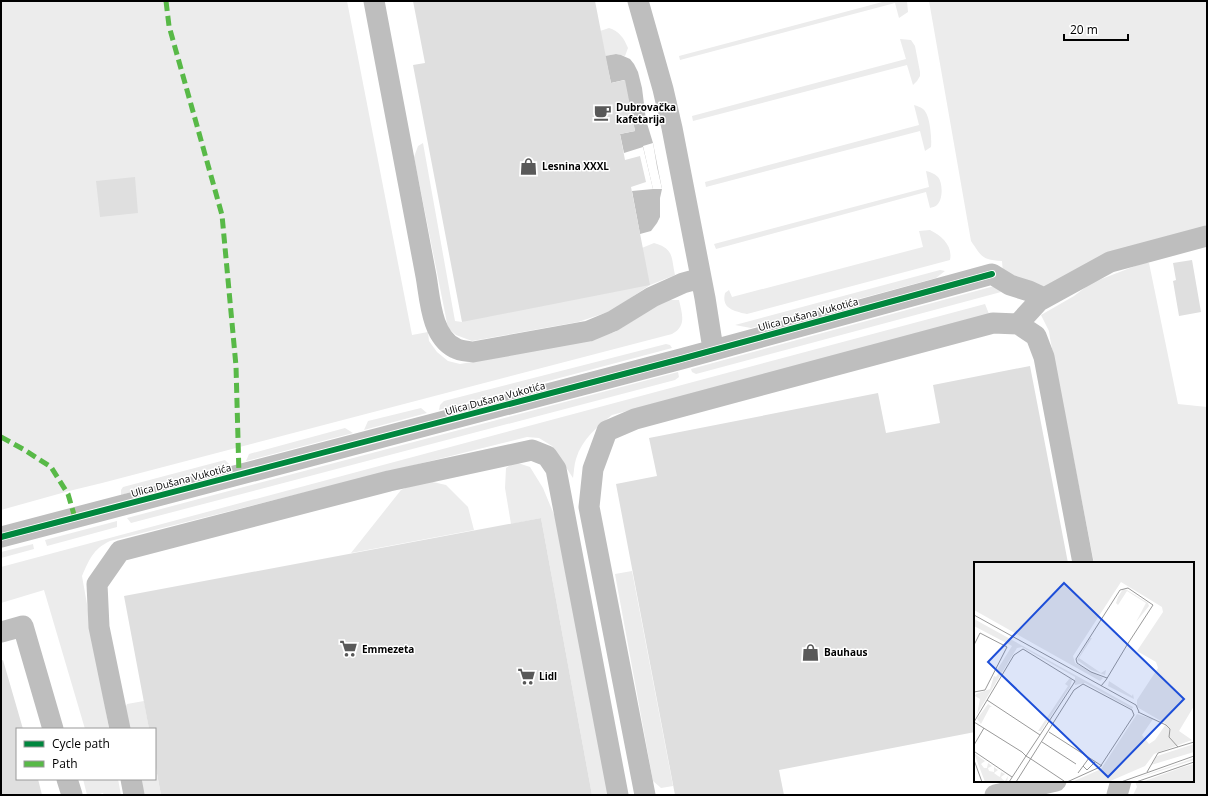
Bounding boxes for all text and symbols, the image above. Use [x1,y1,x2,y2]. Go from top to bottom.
scale bar [1064,16,1128,42]
text: 20 m [1070,21,1098,38]
place label: Dubrovačka kafetarija [616,100,676,126]
cafe icon: Dubrovačka kafetarija [593,103,613,123]
shop icon: Lesnina XXXL [519,156,539,176]
place label: Lesnina XXXL [542,159,609,173]
street label: Ulica Dušana Vukotića [756,294,860,334]
street label: Ulica Dušana Vukotića [443,378,547,418]
street label: Ulica Dušana Vukotića [129,460,233,500]
inset map [974,562,1194,782]
supermarket icon: Emmezeta [339,639,359,659]
place label: Emmezeta [362,642,414,656]
shop icon: Bauhaus [801,642,821,662]
place label: Bauhaus [824,645,868,659]
supermarket icon: Lidl [516,666,536,686]
place label: Lidl [539,669,557,683]
legend [16,728,156,780]
text: Cycle path [52,735,110,752]
text: Path [52,755,78,772]

